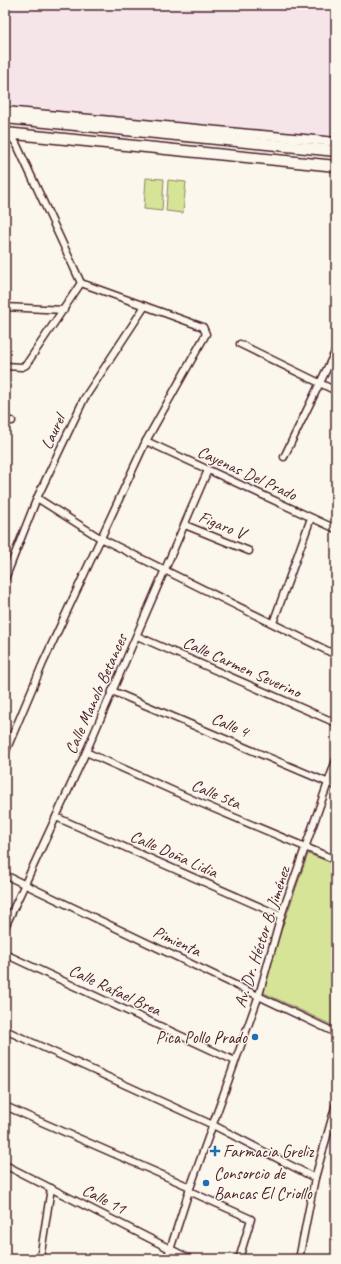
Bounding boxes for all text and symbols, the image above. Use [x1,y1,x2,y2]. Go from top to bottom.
street label: Laurel [36,409,71,453]
street label: Cayenas Del Prado [194,441,301,506]
street label: Figaro V [196,506,252,545]
street label: Calle Manolo Betances [60,630,132,757]
street label: Calle Carmen Severino [180,632,306,703]
street label: Calle 4 [208,708,254,743]
street label: Calle 5ta [188,774,245,814]
street label: Calle Doña Lidia [127,825,222,883]
street label: Av. Dr. Héctor B. Jiménez [229,862,295,1010]
street label: Pimienta [150,921,206,962]
street label: Calle Rafael Brea [66,960,166,1021]
place label: Pica Pollo Prado [156,1027,248,1048]
marker: Pica Pollo Prado [250,1032,260,1042]
place label: Farmacia Greliz [223,1141,315,1162]
marker: Farmacia Greliz [210,1146,220,1156]
place label: Consorcio de Bancas El Criollo [214,1163,313,1204]
marker: Consorcio de Bancas El Criollo [201,1178,211,1188]
street label: Calle 11 [79,1179,131,1219]

